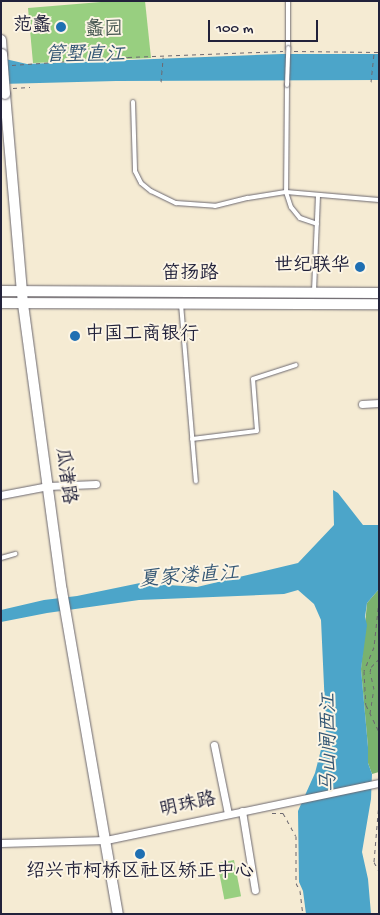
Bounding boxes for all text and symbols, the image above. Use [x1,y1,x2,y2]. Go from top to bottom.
scale bar [210,10,320,42]
place label: 范蠡 [13,16,51,38]
park label: 蠡园 [85,20,123,42]
text: 100 m [216,20,253,38]
marker: 范蠡 [55,21,67,33]
water label: 管墅直江 [45,44,125,68]
place label: 世纪联华 [274,256,350,278]
marker: 世纪联华 [354,261,366,273]
street label: 笛扬路 [162,264,218,286]
place label: 中国工商银行 [85,325,199,347]
marker: 中国工商银行 [69,330,81,342]
street label: 瓜渚路 [49,446,79,506]
water label: 夏家溇直江 [138,563,240,593]
water label: 马山闸西江 [318,693,342,793]
street label: 明珠路 [158,789,218,823]
marker: 绍兴市柯桥区社区矫正中心 [134,848,146,860]
place label: 绍兴市柯桥区社区矫正中心 [26,862,254,884]

